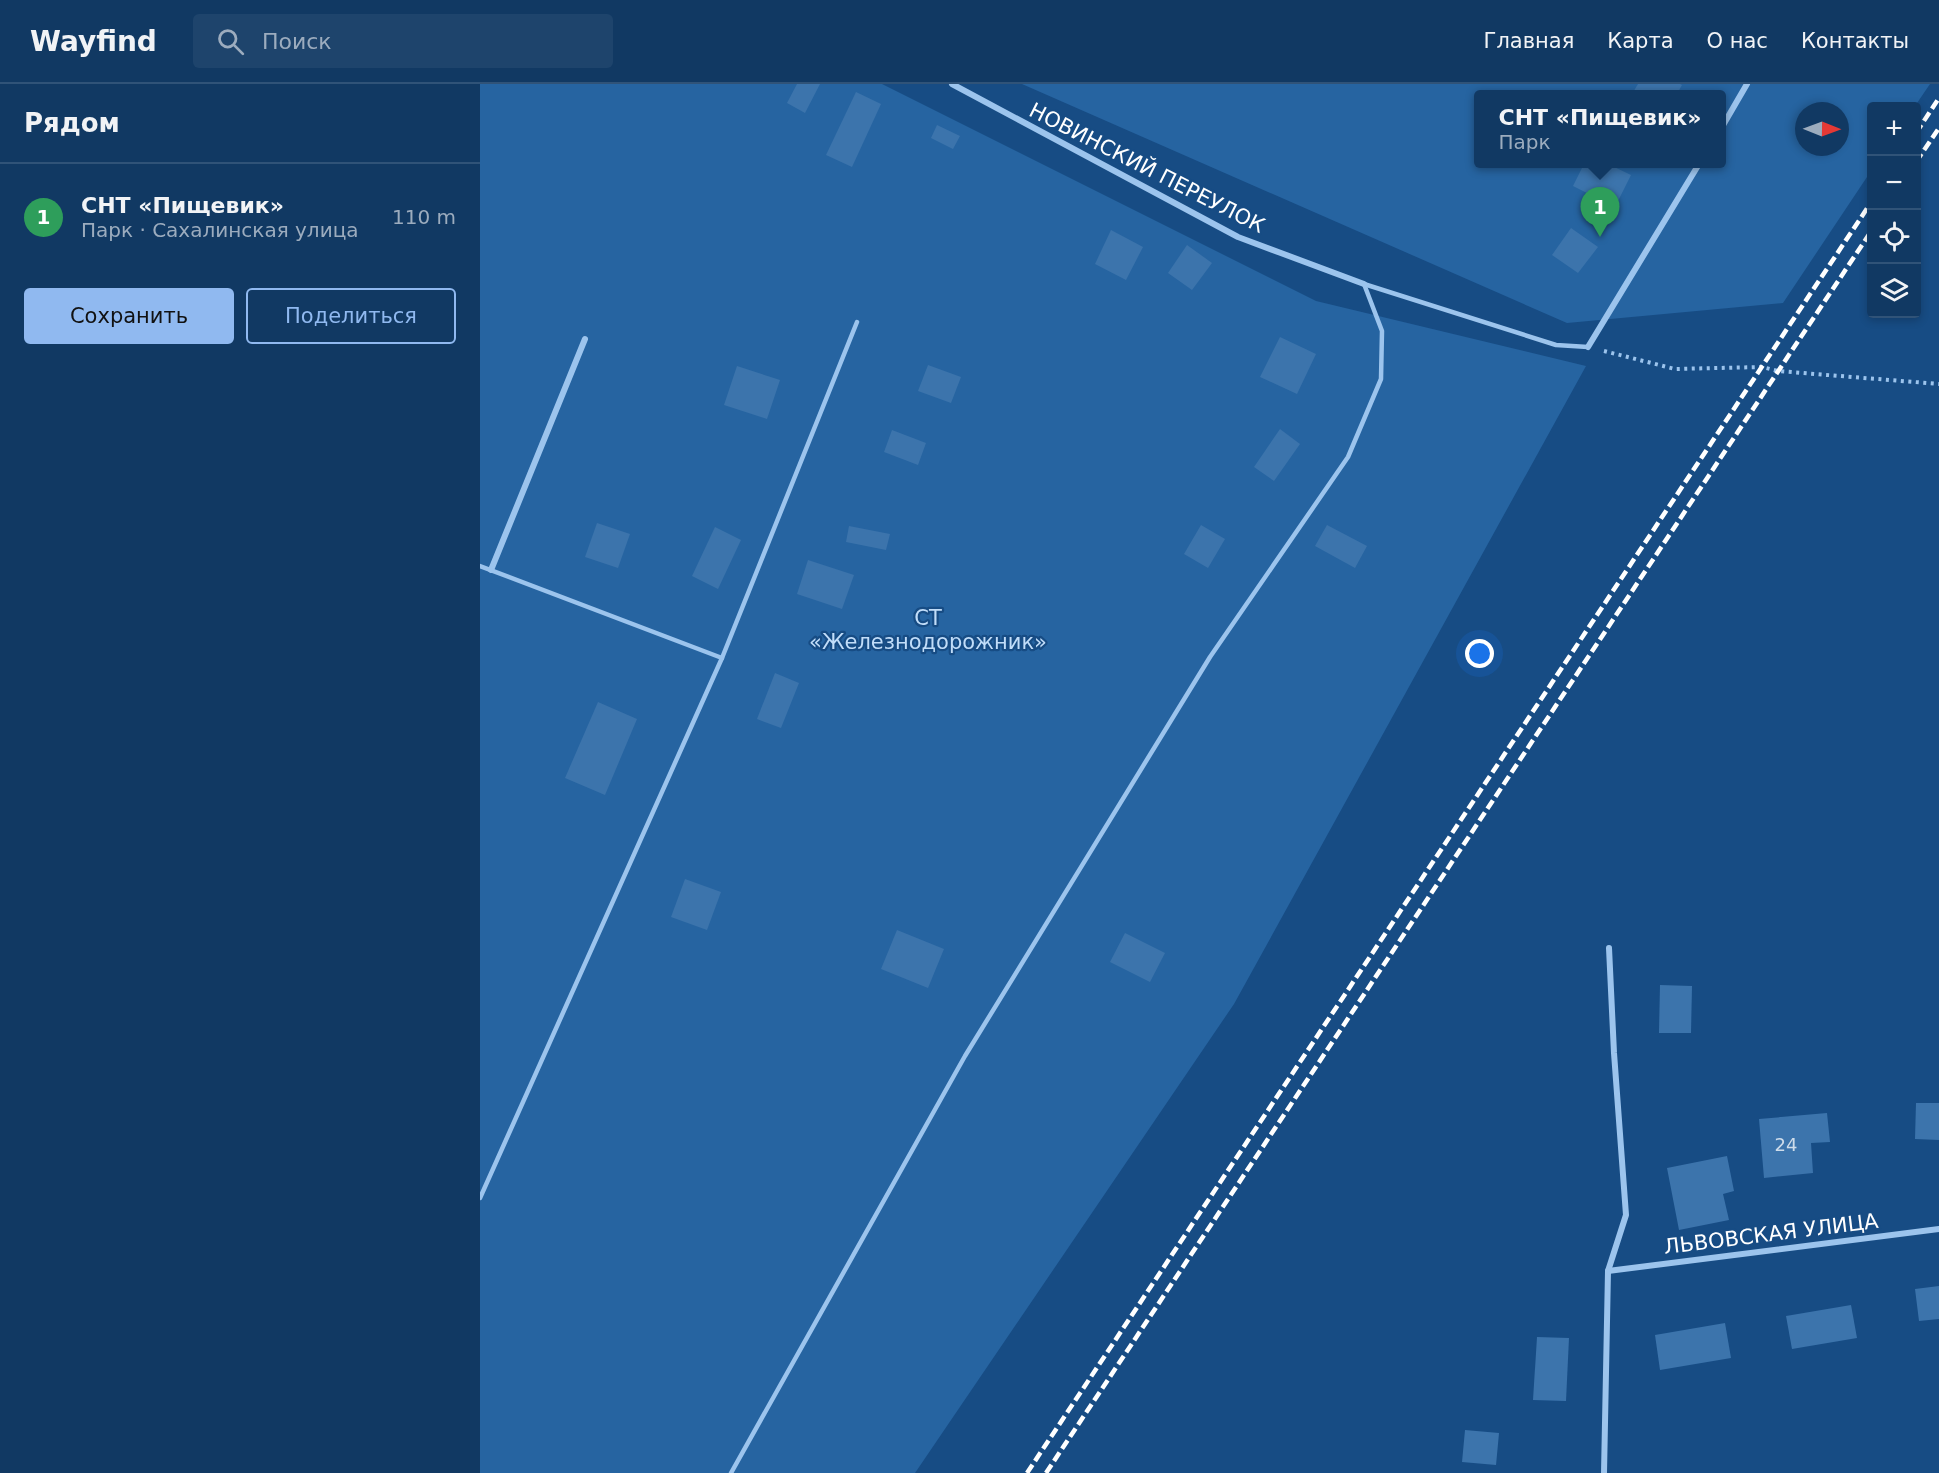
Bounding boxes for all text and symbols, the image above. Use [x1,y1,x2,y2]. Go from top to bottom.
search box [193,14,613,68]
text: Wayfind [30,25,157,58]
icon: search [214,25,247,58]
text: Поиск [262,29,332,54]
text: Главная [1484,29,1574,53]
text: Карта [1607,29,1674,53]
text: О нас [1707,29,1768,53]
text: Контакты [1801,29,1909,53]
popup [1474,90,1726,168]
street label: НОВИНСКИЙ ПЕРЕУЛОК [1025,97,1269,238]
north arrow [1795,102,1849,156]
map controls [1867,102,1921,318]
button: + [1867,102,1921,156]
text: СНТ «Пищевик» [1499,105,1701,130]
text: Рядом [24,108,120,138]
text: Парк [1499,130,1551,154]
button: − [1867,156,1921,210]
pin: 1 [1580,188,1620,237]
text: СНТ «Пищевик» [81,193,284,218]
text: 1 [37,205,50,229]
text: 110 m [392,205,456,229]
button: locate [1867,210,1921,264]
text: Парк · Сахалинская улица [81,218,359,242]
button: layers [1867,264,1921,318]
button: Сохранить [24,288,234,344]
button: Поделиться [246,288,456,344]
park label: СТ «Железнодорожник» [809,606,1047,654]
your location [1465,639,1494,668]
house number: 24 [1775,1134,1797,1155]
street label: ЛЬВОВСКАЯ УЛИЦА [1662,1209,1880,1259]

